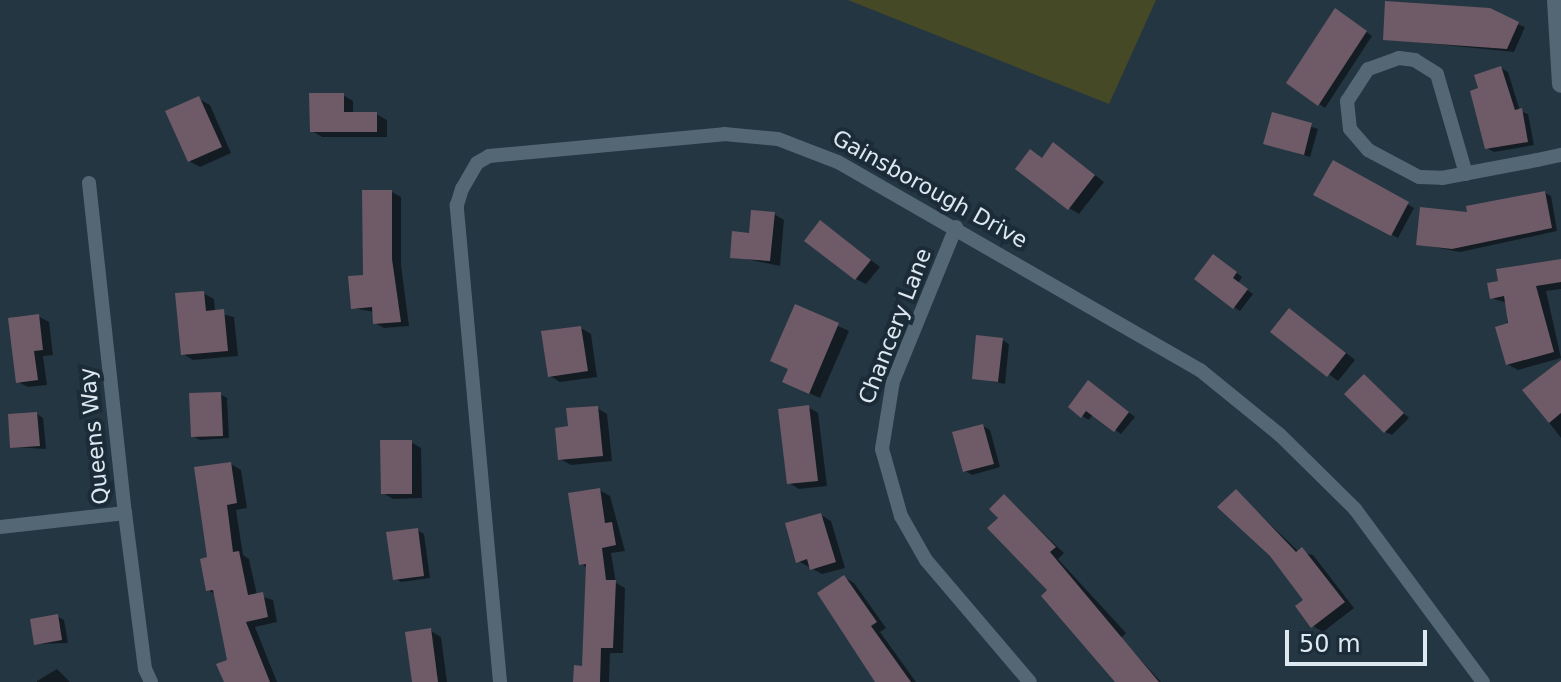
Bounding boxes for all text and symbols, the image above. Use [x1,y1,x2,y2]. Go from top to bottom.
street label: Gainsborough Drive [828,124,1032,254]
street label: Chancery Lane [853,244,937,408]
street label: Queens Way [74,366,114,506]
scale bar [1289,614,1431,664]
text: 50 m [1299,630,1361,658]

